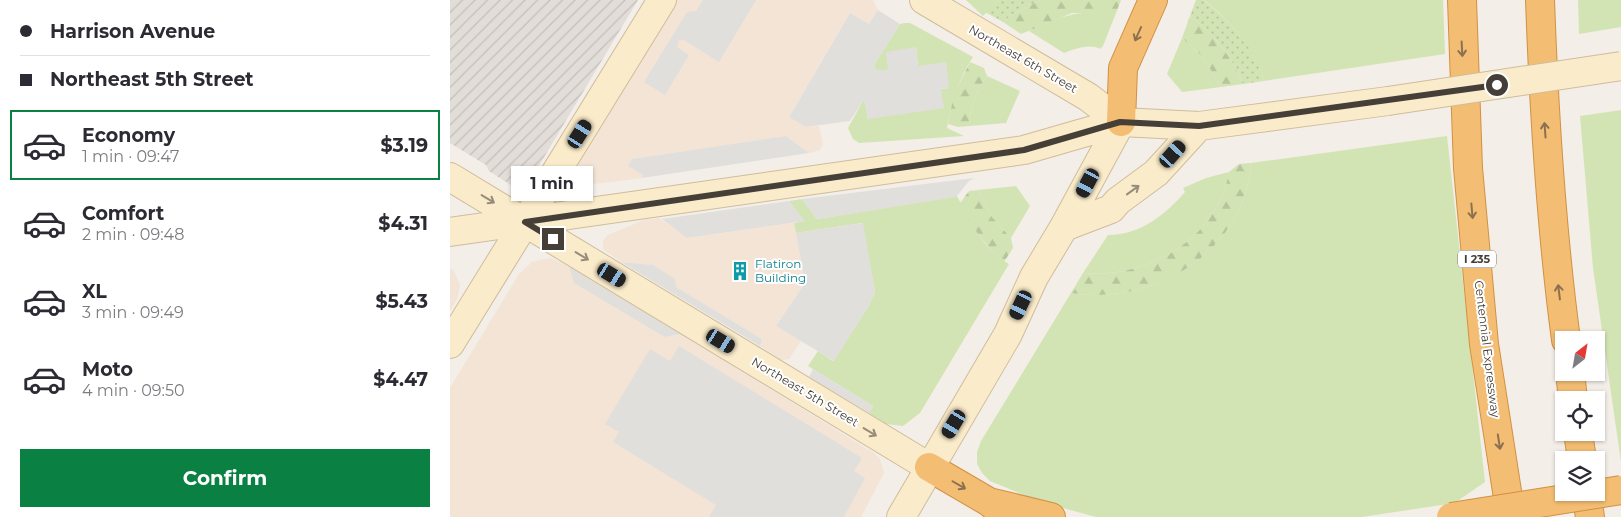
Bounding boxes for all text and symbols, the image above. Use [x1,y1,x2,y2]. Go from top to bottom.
text: Harrison Avenue [50,20,215,43]
street label: Northeast 6th Street [966,21,1080,96]
one-way arrow [1133,26,1143,41]
one-way arrow [1458,40,1467,56]
text: Northeast 5th Street [50,68,254,91]
route start [1486,74,1508,96]
car [565,117,594,151]
one-way arrow [1540,122,1549,138]
icon: car [22,123,67,168]
text: Economy [82,124,175,147]
text: $3.19 [380,134,428,157]
car [1157,138,1188,170]
text: 1 min · 09:47 [82,147,179,166]
callout: 1 min [512,166,594,202]
car [1074,166,1101,200]
text: 1 min [530,174,574,193]
one-way arrow [1126,185,1140,195]
one-way arrow [480,195,494,205]
icon: car [22,201,67,246]
text: Comfort [82,202,164,225]
one-way arrow [1467,203,1477,219]
text: $4.31 [378,212,428,235]
text: 2 min · 09:48 [82,225,184,244]
route end [542,228,564,250]
road number: I 235 [1458,250,1496,268]
one-way arrow [574,252,588,262]
place label: Flatiron Building [755,256,806,285]
building icon: Flatiron Building [729,260,751,282]
car [595,261,628,289]
icon: car [22,279,67,324]
text: XL [82,280,107,303]
street label: Centennial Expressway [1472,280,1503,419]
one-way arrow [1554,284,1564,300]
car [1007,288,1034,322]
text: $5.43 [375,290,428,313]
text: 3 min · 09:49 [82,303,184,322]
car [704,327,737,355]
north arrow [1555,331,1605,381]
map controls [1555,331,1605,501]
street label: Northeast 5th Street [749,354,862,430]
icon: car [22,357,67,402]
text: Moto [82,358,133,381]
text: $4.47 [373,368,428,391]
text: 4 min · 09:50 [82,381,185,400]
button: locate [1555,391,1605,441]
car [939,407,968,441]
one-way arrow [863,427,877,437]
one-way arrow [1495,433,1505,449]
button: Confirm [20,449,430,507]
button: layers [1555,451,1605,501]
one-way arrow [951,480,965,490]

